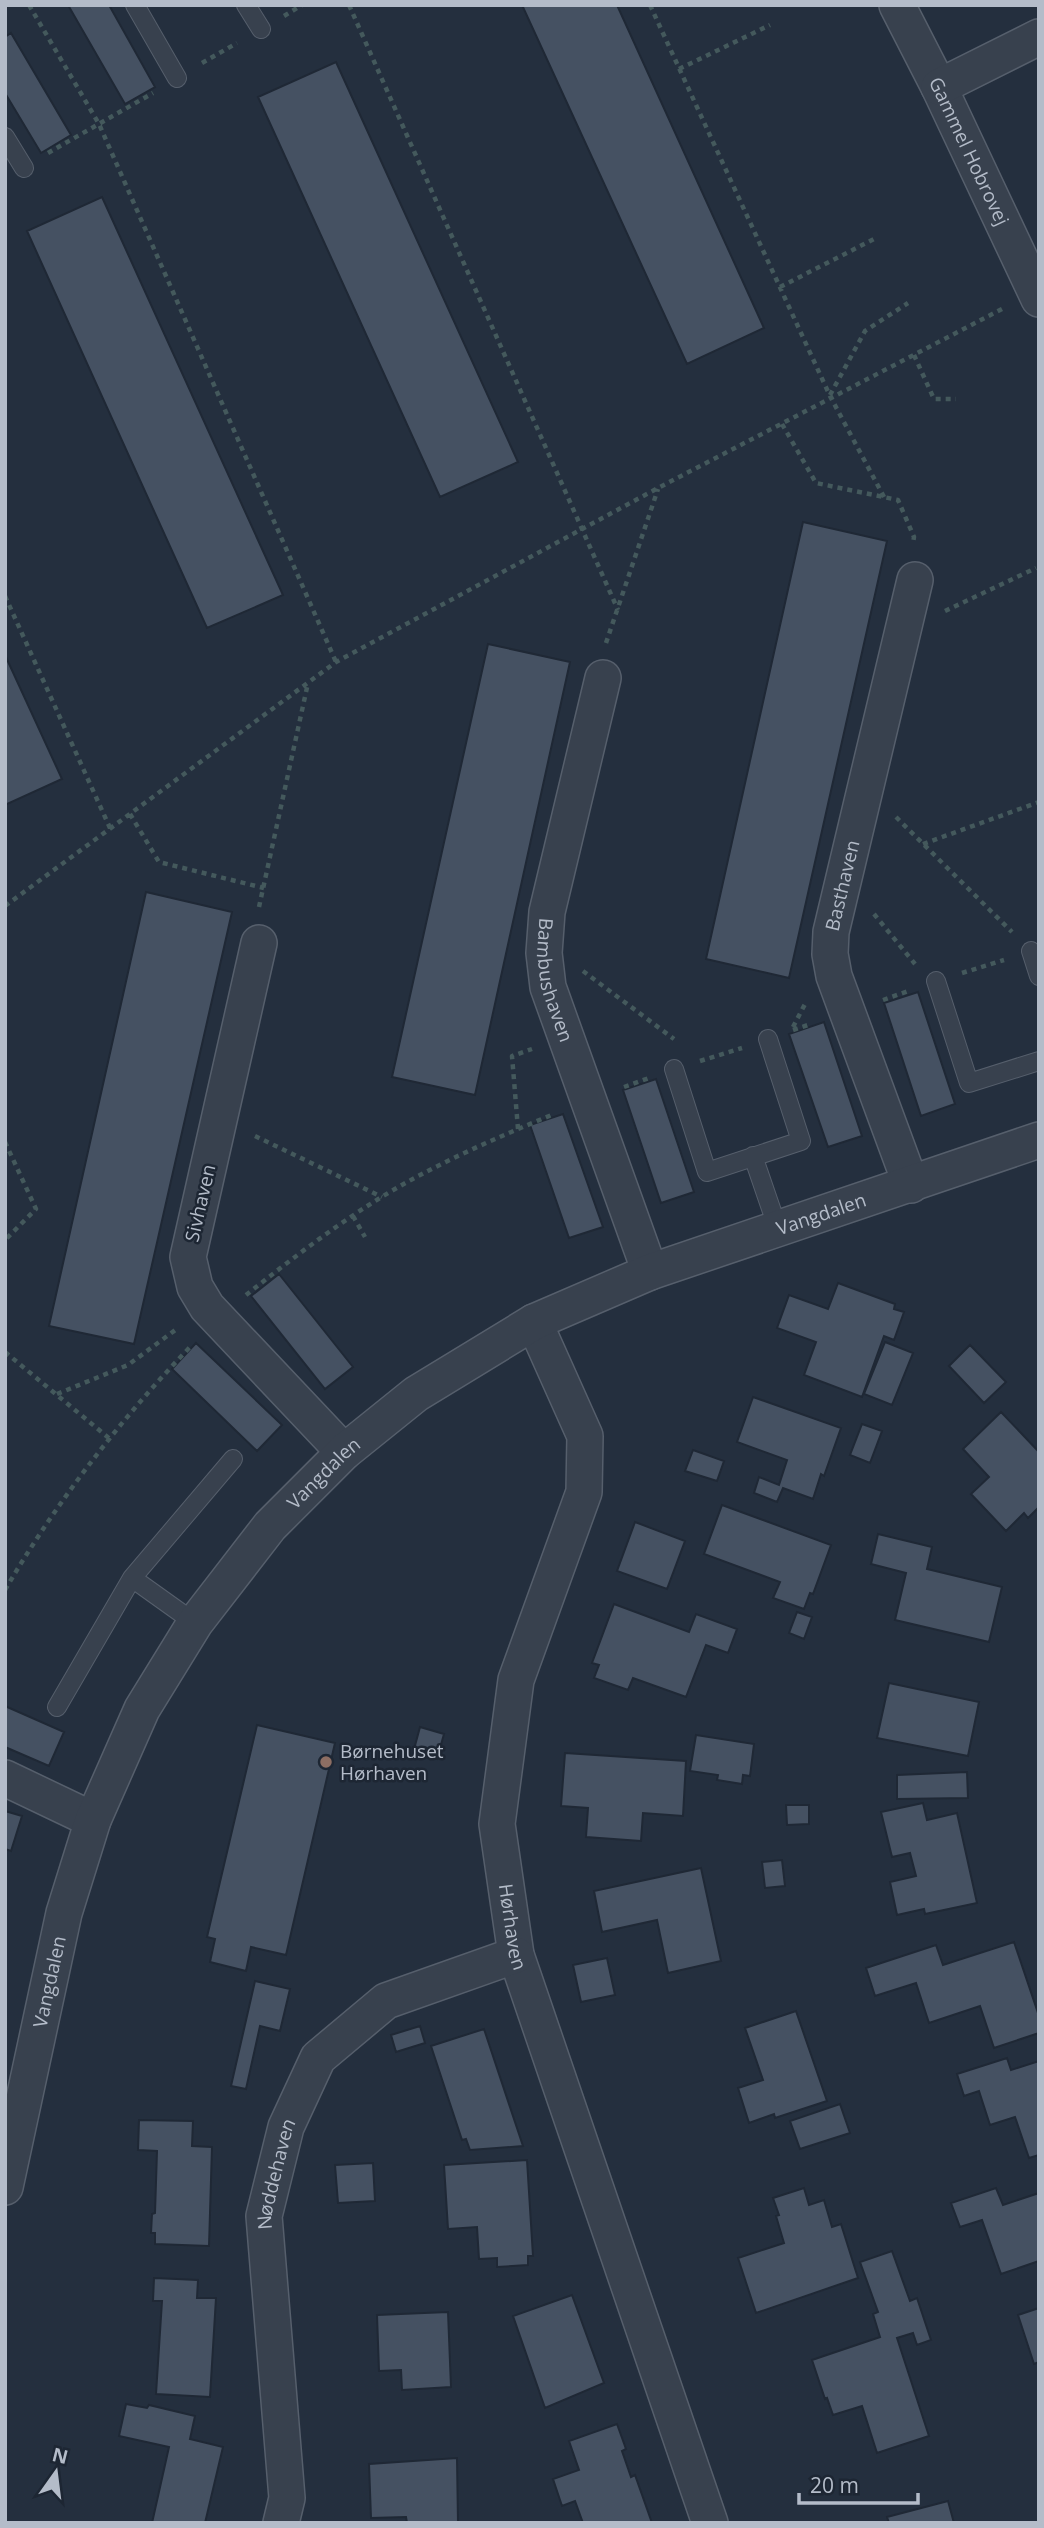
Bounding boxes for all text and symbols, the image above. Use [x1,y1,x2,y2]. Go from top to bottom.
street label: Gammel Hobrovej [923,72,1015,230]
street label: Basthaven [819,837,866,934]
street label: Bambushaven [531,917,580,1045]
street label: Sivhaven [178,1162,222,1244]
street label: Vangdalen [773,1187,869,1241]
street label: Vangdalen [281,1431,366,1515]
place label: Børnehuset Hørhaven [340,1738,444,1786]
marker: Børnehuset Hørhaven [318,1754,334,1770]
street label: Hørhaven [493,1882,533,1974]
street label: Vangdalen [27,1933,72,2030]
street label: Nøddehaven [251,2114,301,2231]
north arrow [21,2437,91,2507]
text: N [49,2441,71,2470]
scale bar [799,2462,918,2506]
text: 20 m [810,2471,859,2499]

